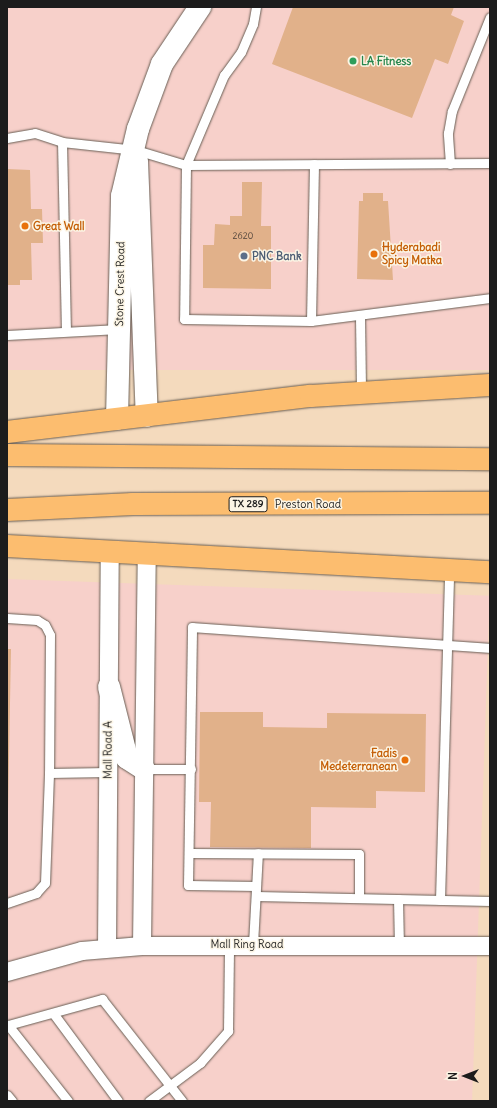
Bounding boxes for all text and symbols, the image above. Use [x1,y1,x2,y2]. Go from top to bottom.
place label: LA Fitness [361,54,411,68]
marker: LA Fitness [348,56,358,66]
place label: Great Wall [33,219,84,233]
marker: Great Wall [20,221,30,231]
house number: 2620 [233,231,253,241]
street label: Stone Crest Road [113,241,127,327]
place label: Hyderabadi Spicy Matka [382,241,442,267]
place label: PNC Bank [252,249,302,263]
marker: Hyderabadi Spicy Matka [369,249,379,259]
marker: PNC Bank [239,251,249,261]
road number: TX 289 [228,496,268,512]
street label: Preston Road [275,497,341,511]
street label: Mall Road A [101,721,115,779]
place label: Fadis Medeterranean [320,747,397,773]
marker: Fadis Medeterranean [400,755,410,765]
street label: Mall Ring Road [210,937,284,951]
north arrow [445,1056,485,1096]
text: N [446,1072,460,1080]

